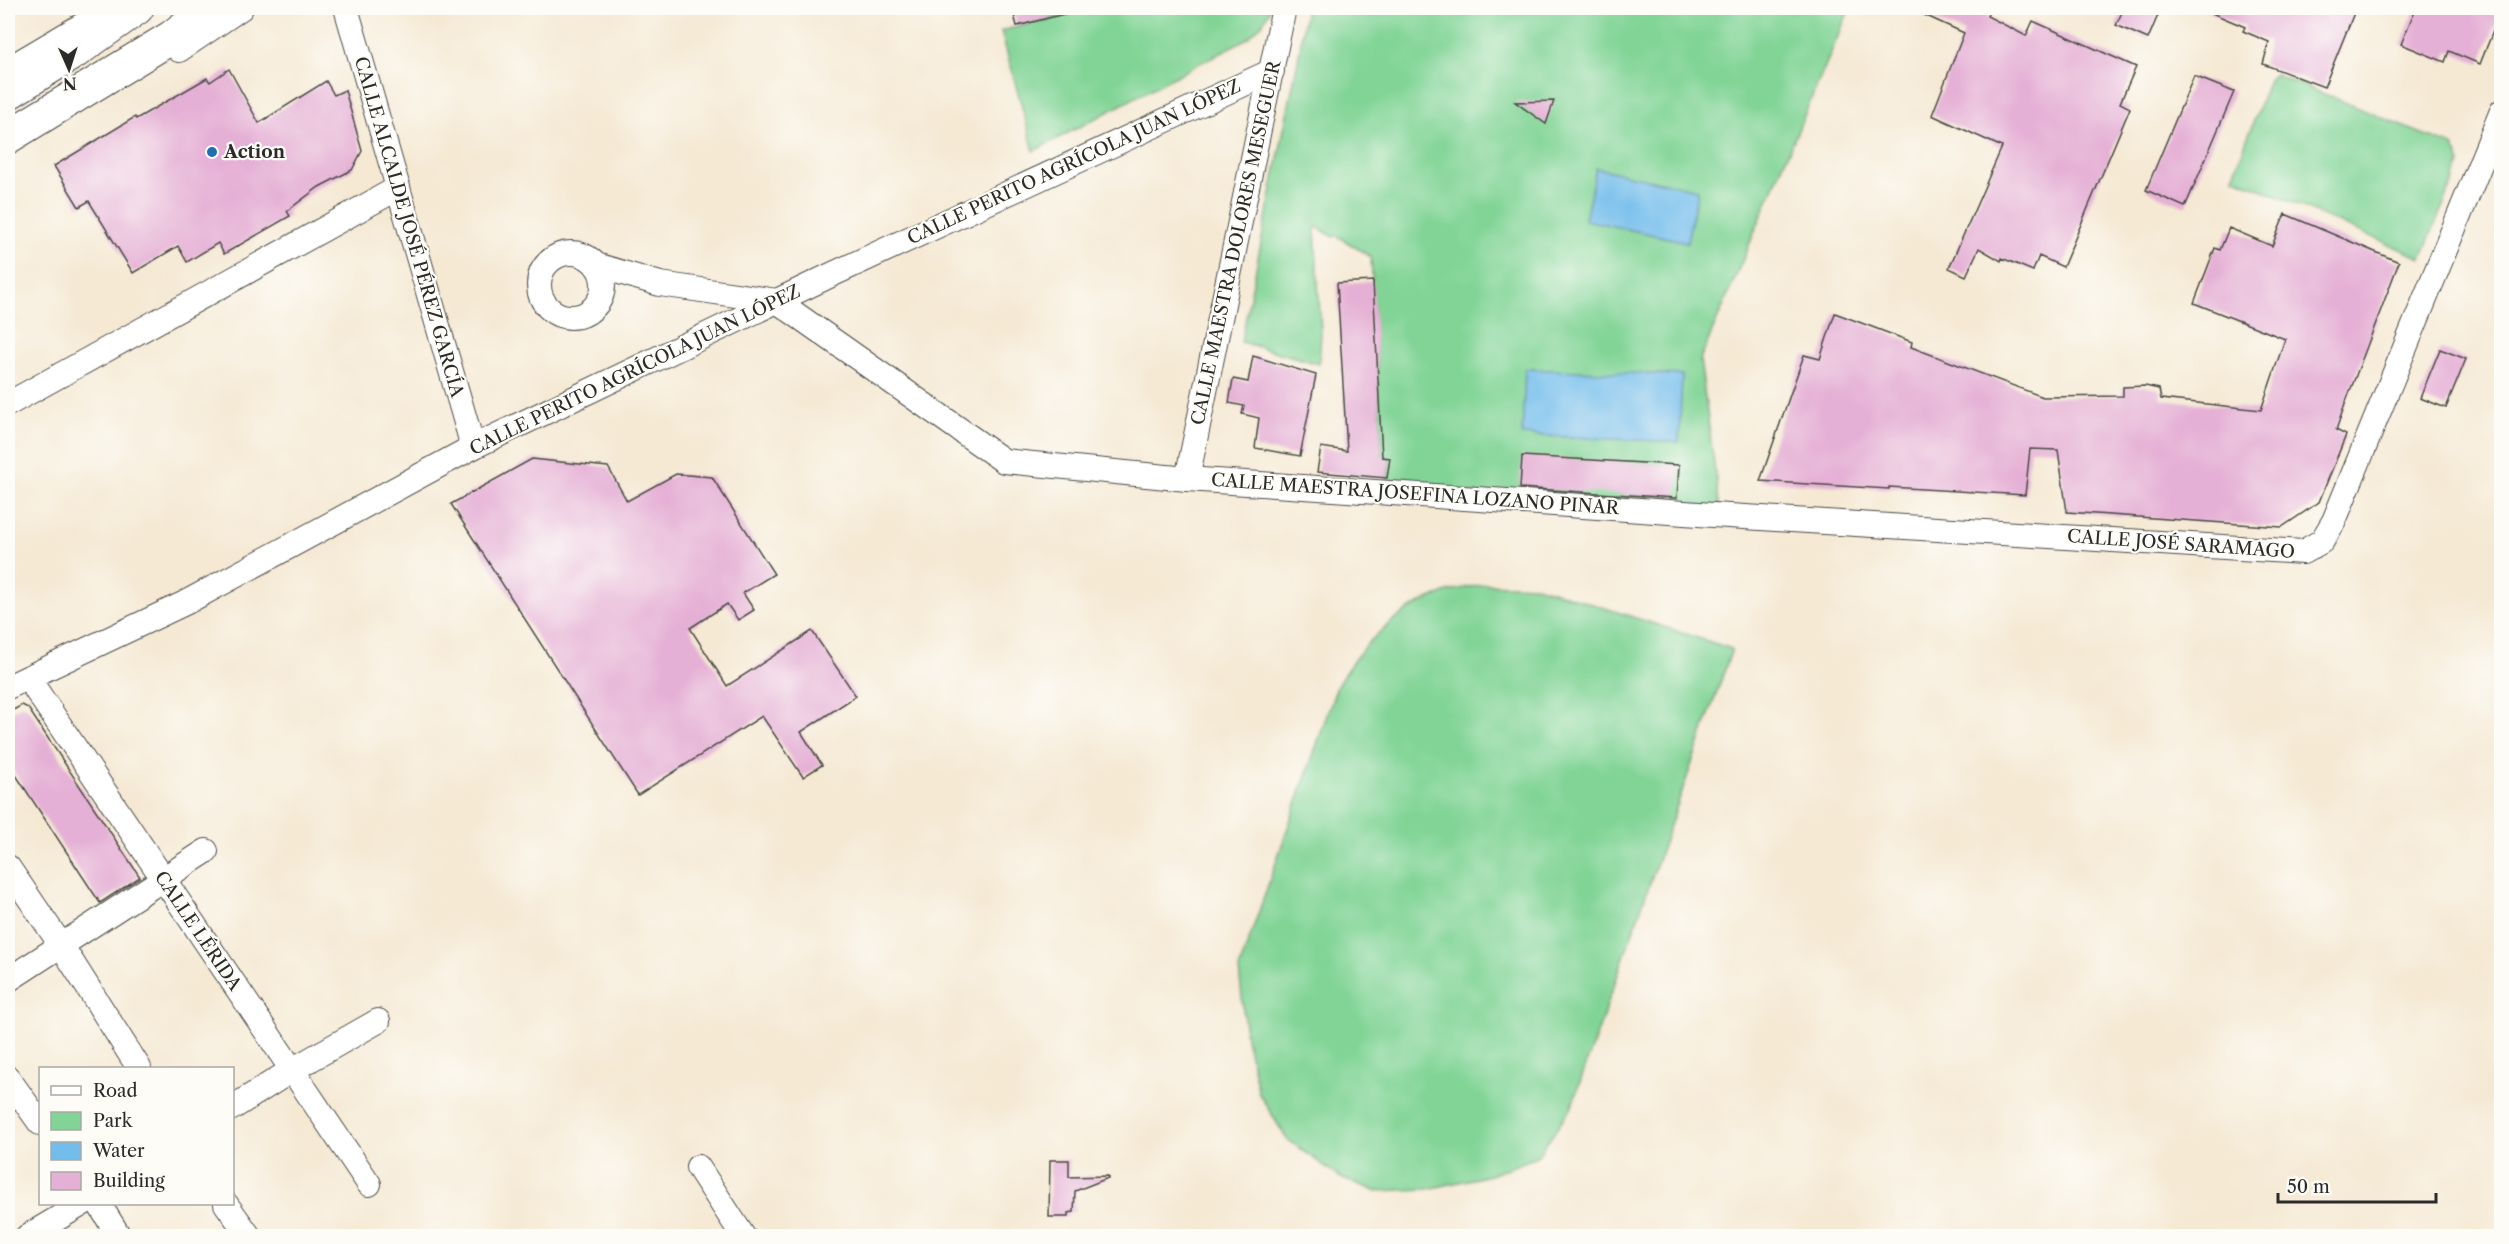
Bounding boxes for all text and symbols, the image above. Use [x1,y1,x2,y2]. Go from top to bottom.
north arrow [39,39,99,99]
street label: CALLE ALCALDE JOSÉ PÉREZ GARCÍA [350,54,469,401]
street label: CALLE MAESTRA DOLORES MESEGUER [1187,58,1286,427]
text: N [62,74,77,94]
street label: CALLE PERITO AGRÍCOLA JUAN LÓPEZ [903,74,1244,249]
place label: Action [223,141,286,163]
marker: Action [205,145,219,159]
street label: CALLE PERITO AGRÍCOLA JUAN LÓPEZ [466,279,804,460]
street label: CALLE MAESTRA JOSEFINA LOZANO PINAR [1210,469,1620,519]
street label: CALLE JOSÉ SARAMAGO [2066,524,2296,563]
street label: CALLE LÉRIDA [150,866,247,996]
legend [39,1067,234,1205]
text: Road [93,1080,138,1102]
text: Park [93,1110,134,1132]
text: Water [92,1140,145,1162]
scale bar [2278,1166,2436,1204]
text: Building [93,1170,165,1192]
text: 50 m [2287,1176,2330,1198]

